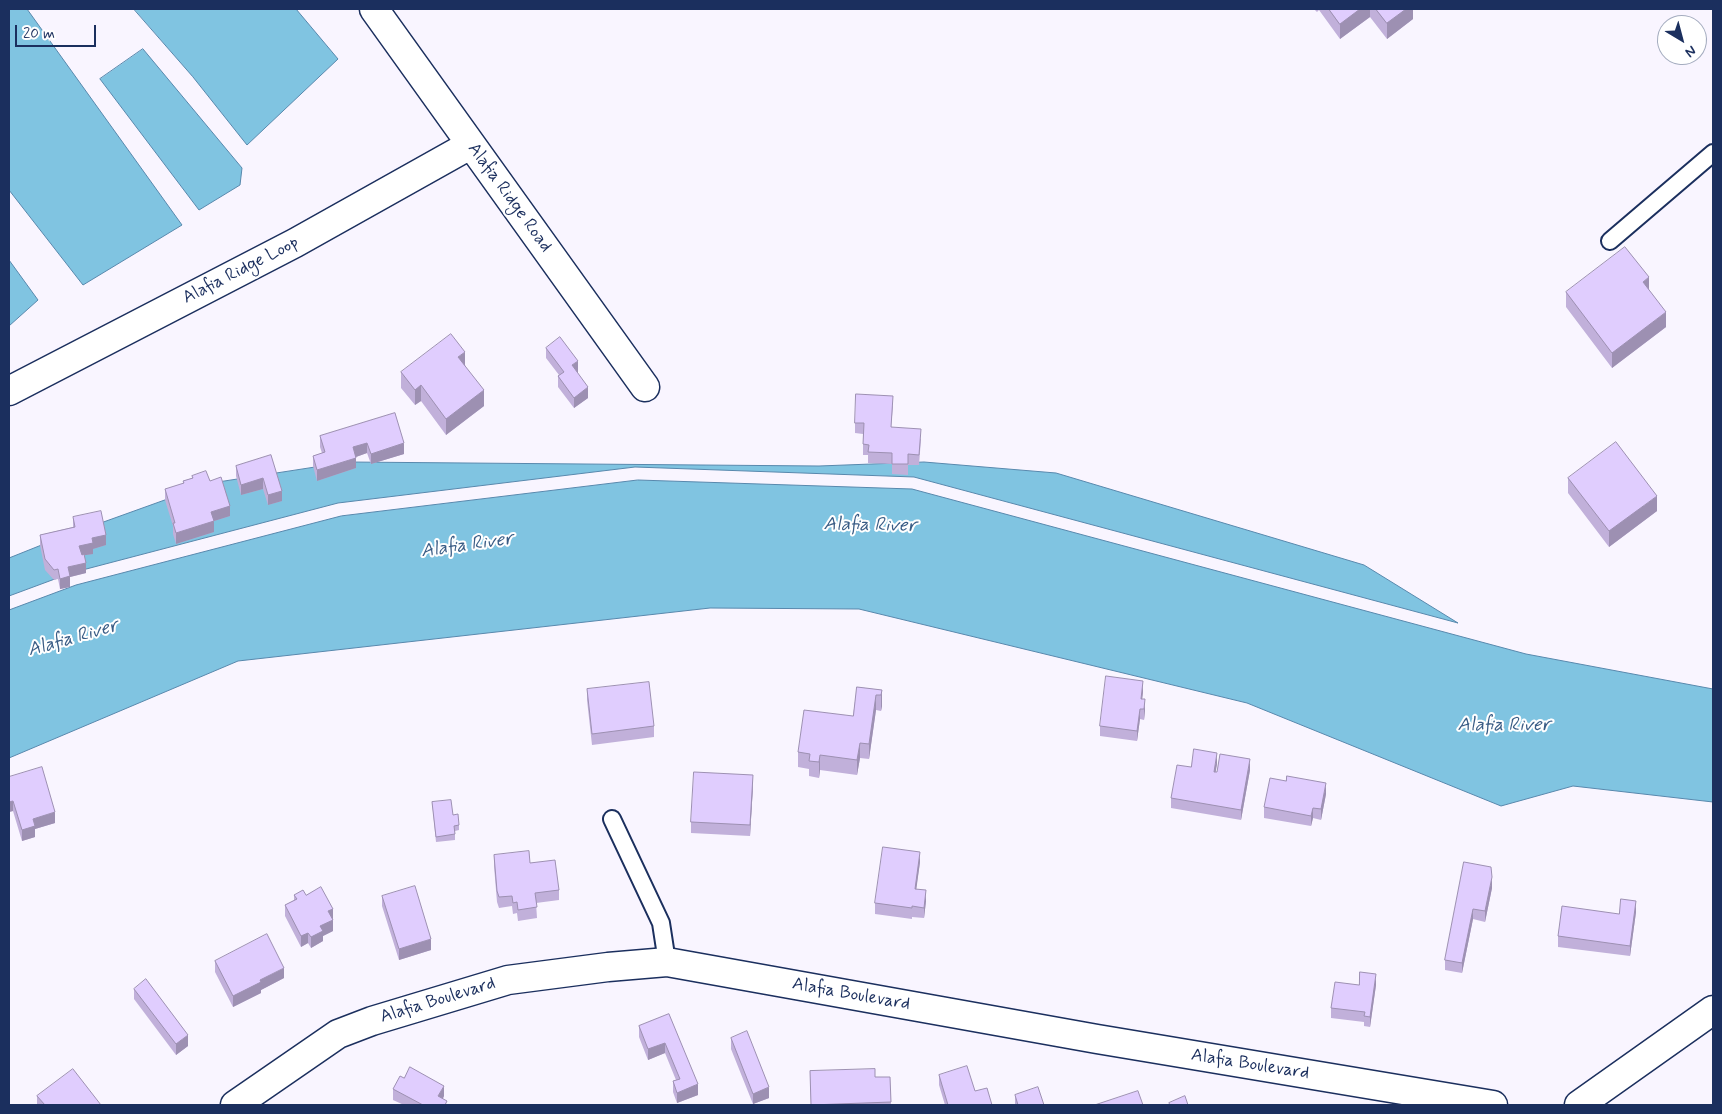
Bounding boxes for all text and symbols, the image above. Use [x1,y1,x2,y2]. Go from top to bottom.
scale bar [18,15,99,47]
north arrow [1657,15,1707,65]
text: 20 m [23,24,55,44]
text: N [1681,41,1700,61]
street label: Alafia Ridge Road [462,139,556,257]
street label: Alafia Ridge Loop [179,232,303,310]
water label: Alafia River [823,514,917,538]
water label: Alafia River [419,528,515,564]
water label: Alafia River [25,615,121,663]
water label: Alafia River [1458,715,1550,737]
street label: Alafia Boulevard [378,973,498,1029]
street label: Alafia Boulevard [790,974,912,1016]
street label: Alafia Boulevard [1189,1045,1311,1085]

